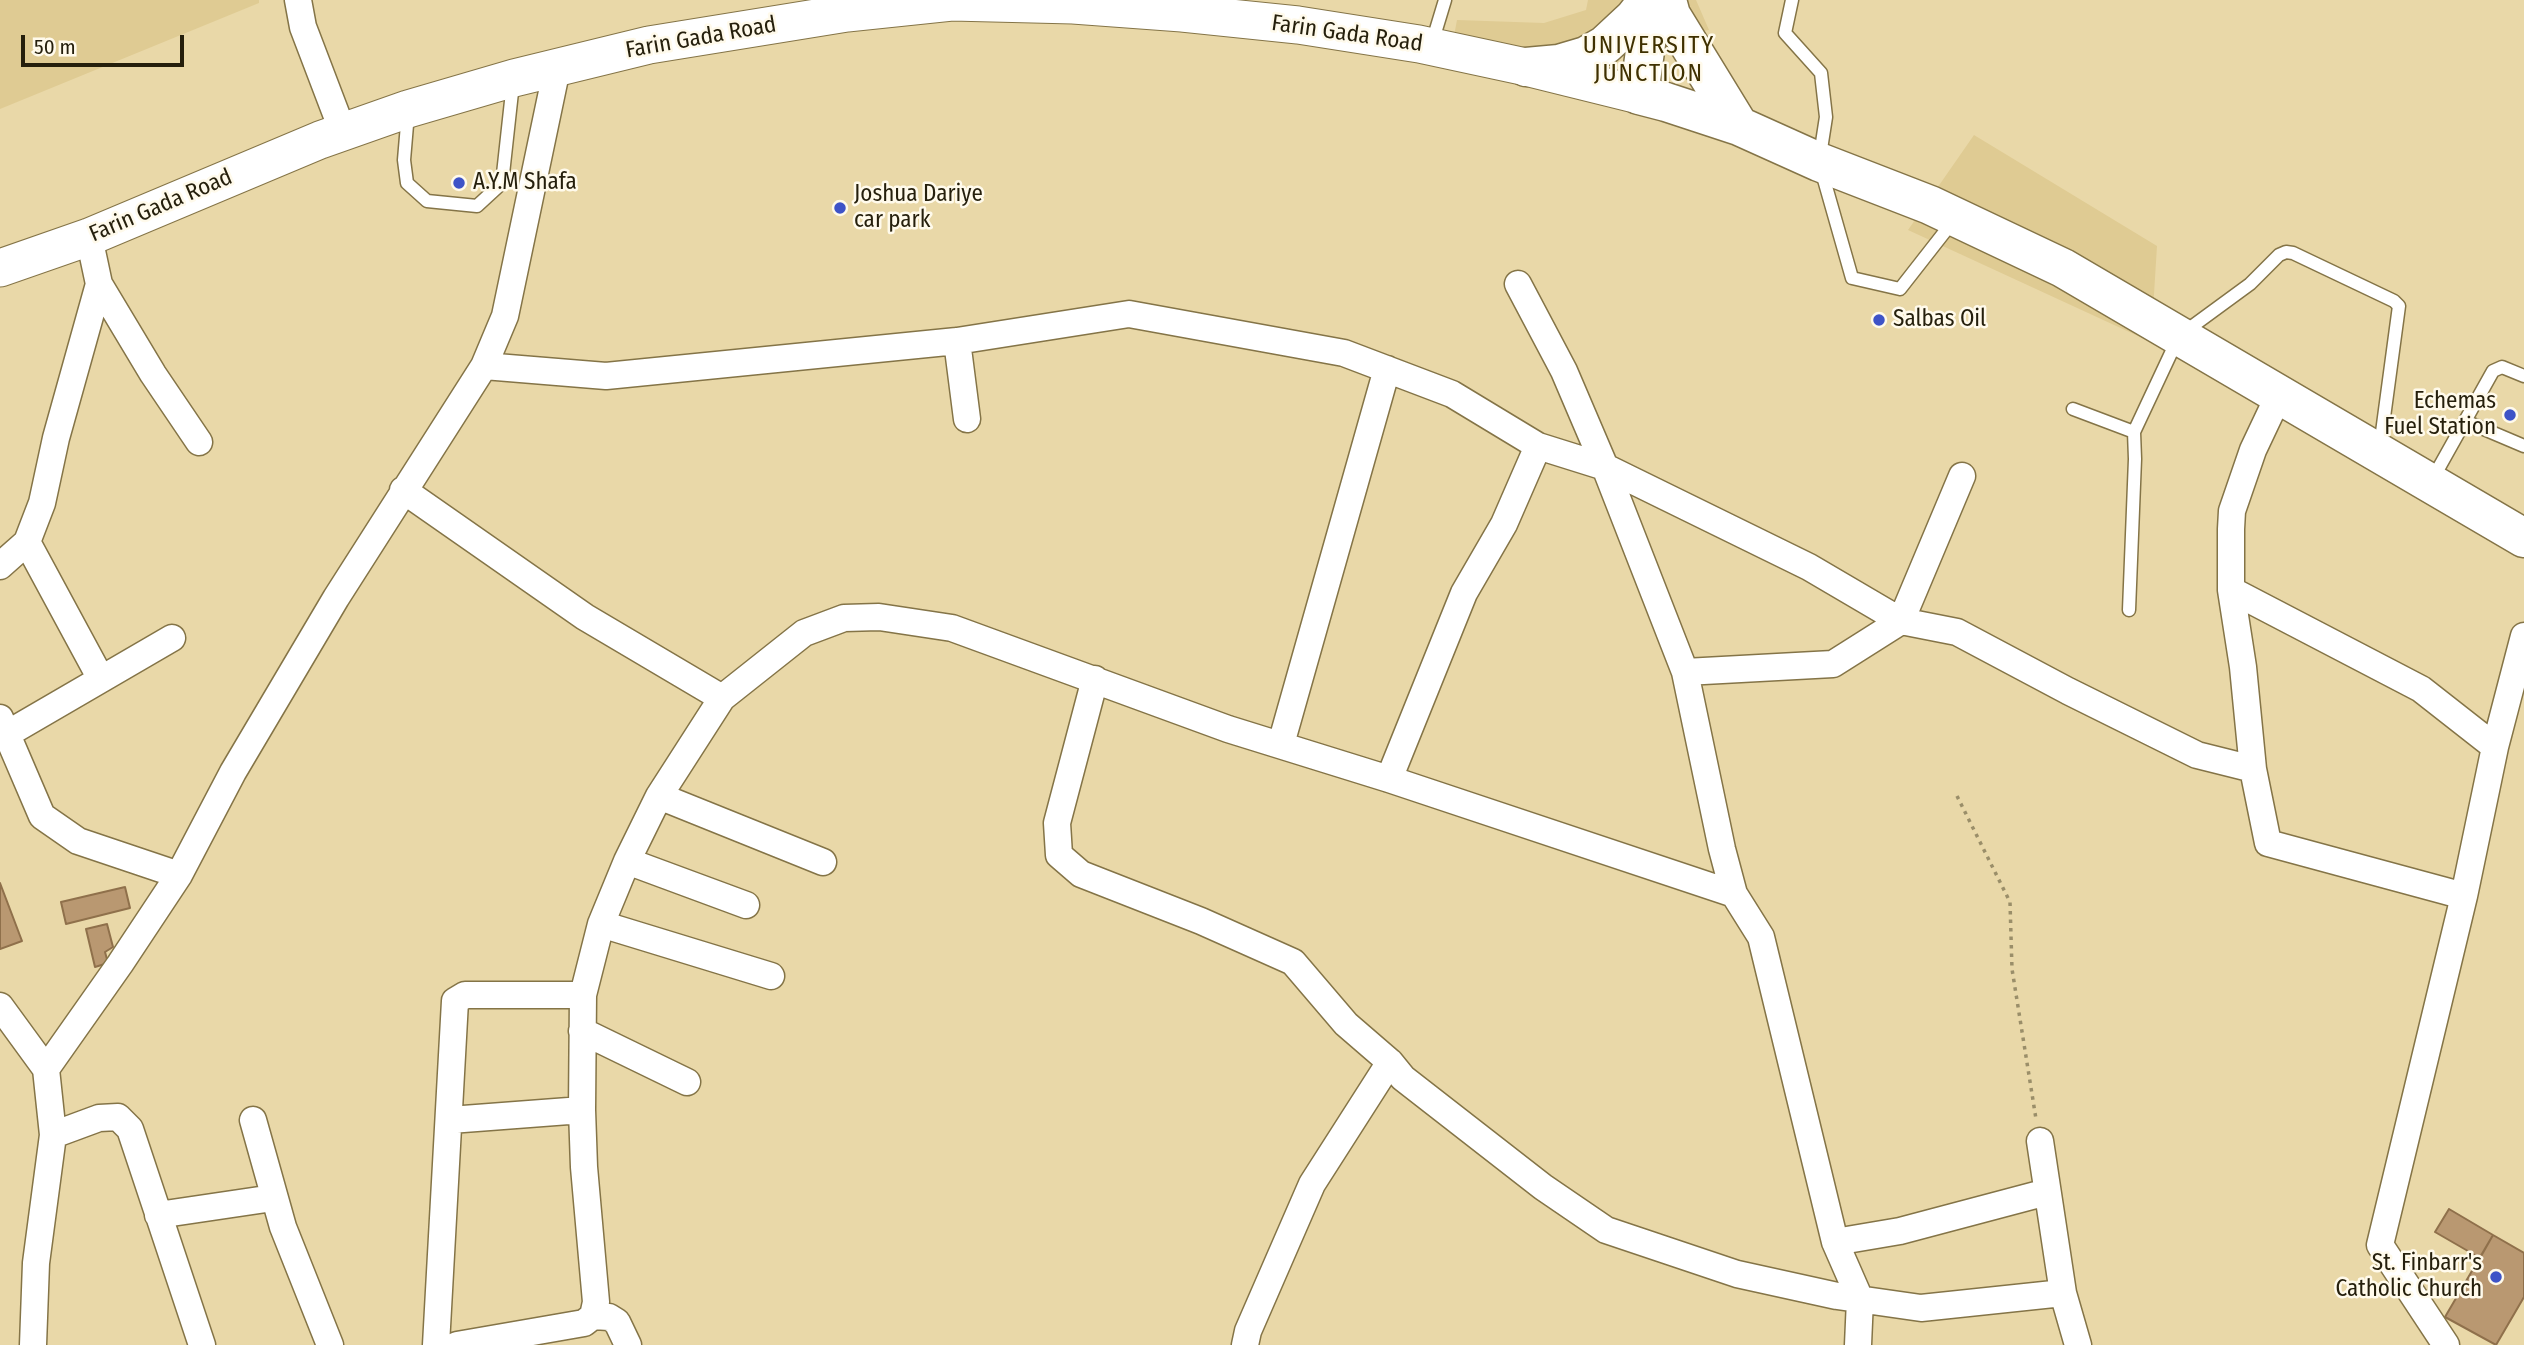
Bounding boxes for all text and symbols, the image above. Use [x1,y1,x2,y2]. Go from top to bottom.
street label: Farin Gada Road [1270,10,1424,58]
street label: Farin Gada Road [624,11,778,65]
scale bar [24,21,187,65]
district label: UNIVERSITY JUNCTION [1584,32,1714,88]
text: 50 m [34,34,76,60]
street label: Farin Gada Road [85,164,237,248]
place label: A.Y.M Shafa [473,169,577,197]
marker: A.Y.M Shafa [451,175,467,191]
place label: Joshua Dariye car park [854,181,983,235]
marker: Joshua Dariye car park [832,200,848,216]
place label: Salbas Oil [1893,306,1986,334]
marker: Salbas Oil [1871,312,1887,328]
place label: Echemas Fuel Station [2384,388,2496,442]
marker: Echemas Fuel Station [2502,407,2518,423]
place label: St. Finbarr's Catholic Church [2335,1250,2482,1304]
marker: St. Finbarr's Catholic Church [2488,1269,2504,1285]

